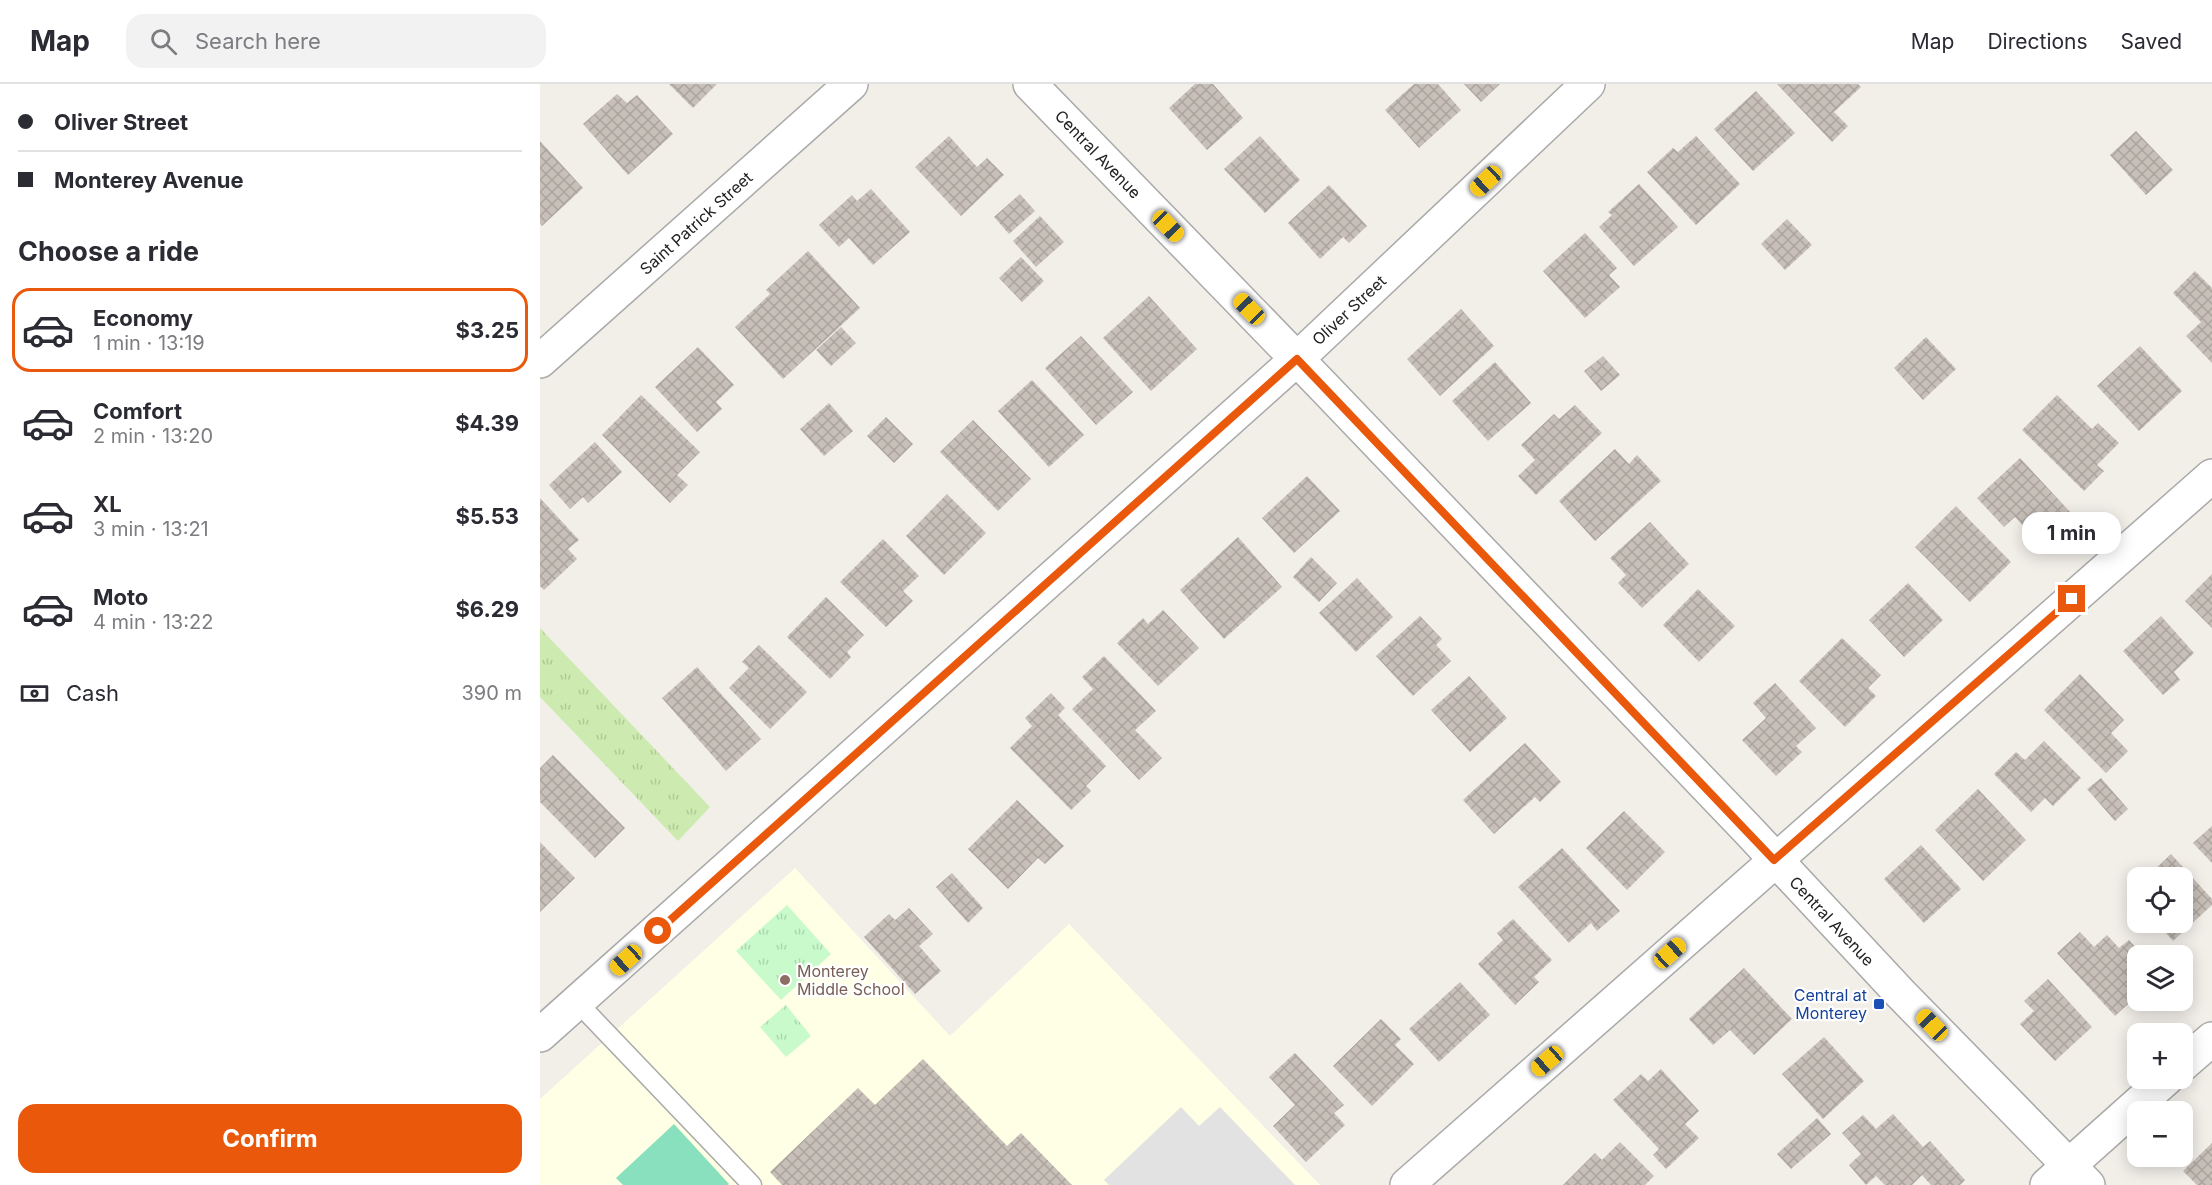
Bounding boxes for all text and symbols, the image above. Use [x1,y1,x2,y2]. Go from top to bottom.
search box [126,14,546,68]
text: Map [30,24,90,58]
icon: search [147,25,180,58]
text: Search here [195,28,321,54]
text: Map [1911,29,1954,54]
text: Directions [1987,29,2088,54]
text: Saved [2121,29,2182,54]
street label: Central Avenue [1051,106,1145,202]
text: Oliver Street [54,109,188,135]
car [1467,162,1505,200]
text: Monterey Avenue [54,167,244,193]
street label: Saint Patrick Street [636,167,756,279]
car [1149,207,1187,245]
text: Choose a ride [18,235,199,268]
street label: Oliver Street [1308,271,1390,349]
car [1230,290,1268,328]
icon: car [21,303,75,357]
text: Economy [93,305,193,331]
text: $3.25 [456,317,519,343]
text: 1 min · 13:19 [93,331,205,355]
icon: car [21,396,75,450]
text: Comfort [93,398,182,424]
text: $4.39 [455,410,519,436]
text: 2 min · 13:20 [93,424,213,448]
icon: car [21,489,75,543]
text: XL [93,491,122,517]
text: $5.53 [456,503,519,529]
callout: 1 min [2022,512,2122,554]
text: 3 min · 13:21 [93,517,209,541]
text: 1 min [2047,521,2096,545]
icon: car [21,582,75,636]
text: Moto [93,584,148,610]
route end [2058,585,2085,612]
text: $6.29 [455,596,519,622]
text: 4 min · 13:22 [93,610,213,634]
icon: cash [18,677,51,710]
text: Cash [66,680,119,706]
text: 390 m [461,681,522,705]
map controls [2127,867,2193,1167]
button: locate [2127,867,2193,933]
street label: Central Avenue [1785,872,1879,970]
route start [644,917,671,944]
car [1651,934,1689,972]
car [607,941,645,979]
button: layers [2127,945,2193,1011]
place label: Monterey Middle School [797,961,905,999]
marker: Monterey Middle School [778,973,792,987]
place label: Central at Monterey [1794,985,1867,1023]
marker: Central at Monterey [1872,997,1886,1011]
car [1913,1006,1951,1044]
button: + [2127,1023,2193,1089]
car [1528,1042,1566,1080]
button: − [2127,1101,2193,1167]
button: Confirm [18,1104,522,1173]

